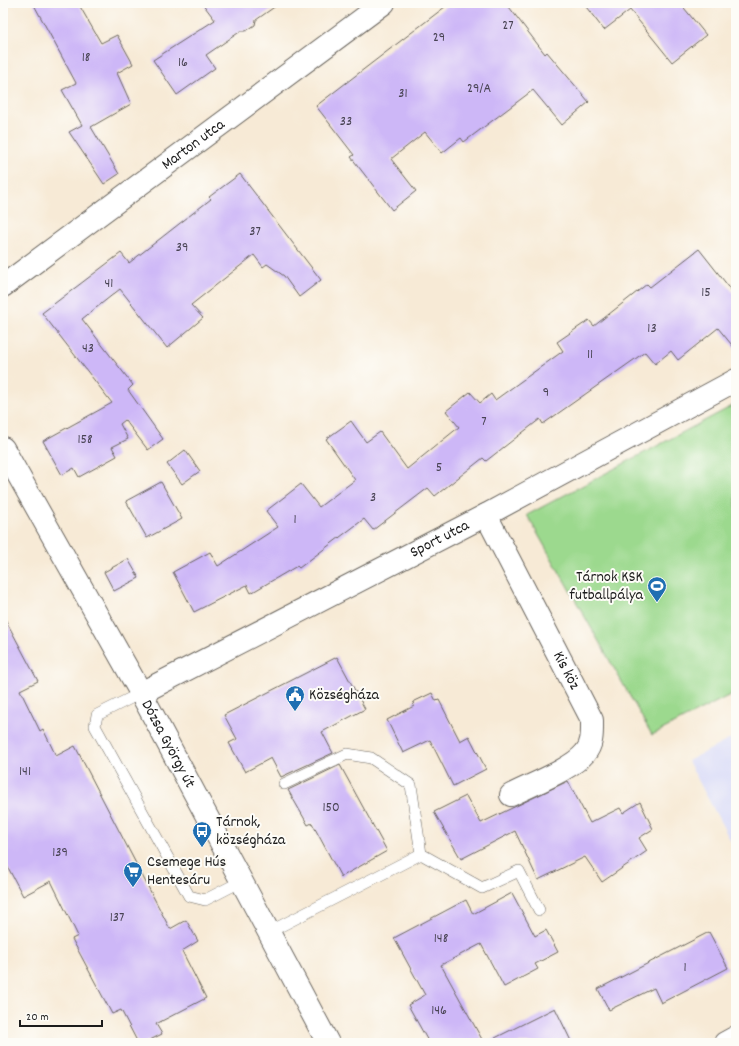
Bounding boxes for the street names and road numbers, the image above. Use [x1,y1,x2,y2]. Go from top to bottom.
street label: Marton utca [157,113,230,176]
street label: Sport utca [406,514,474,564]
street label: Kis köz [547,647,586,694]
street label: Dózsa György út [135,696,201,792]

